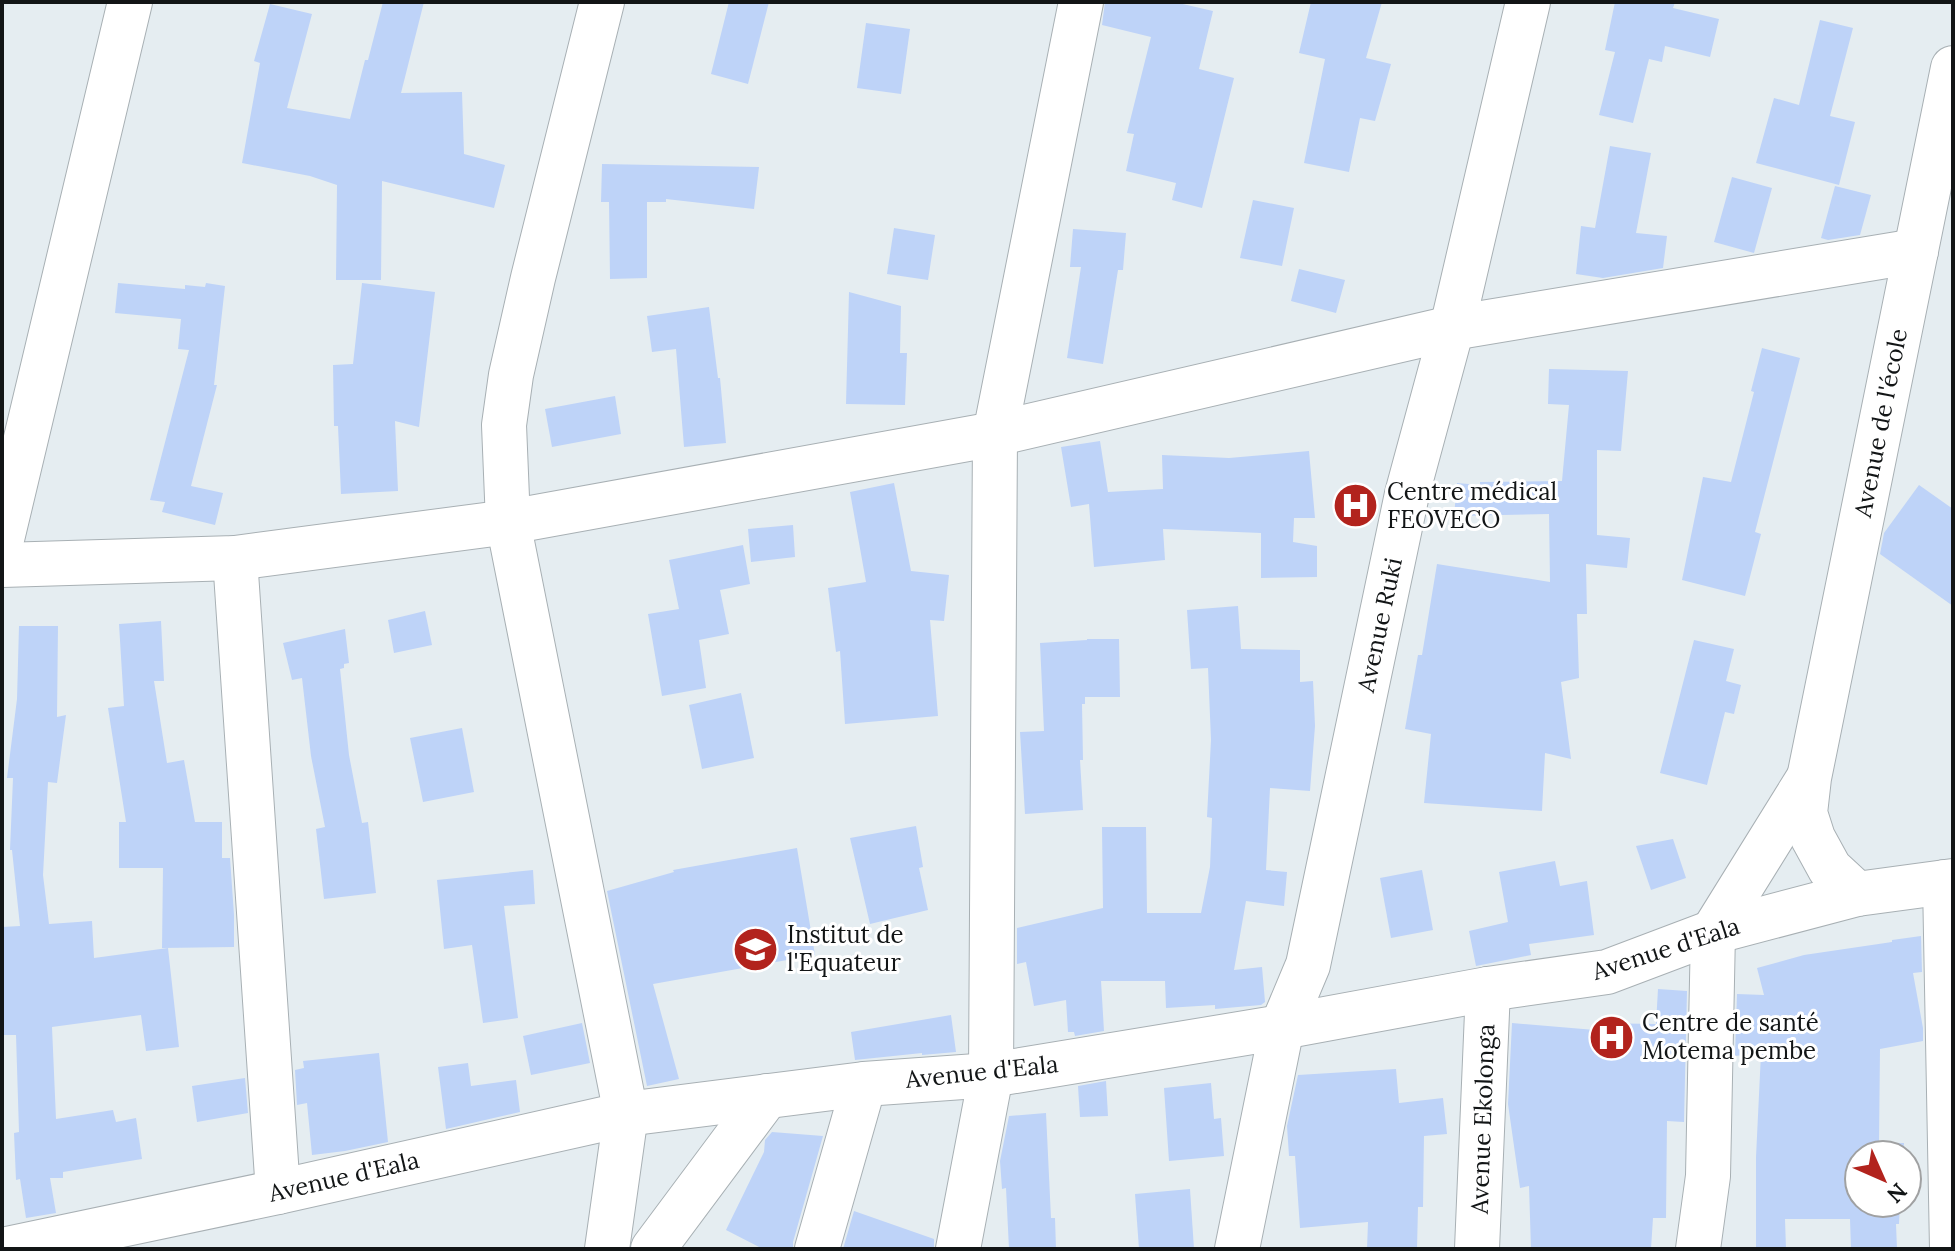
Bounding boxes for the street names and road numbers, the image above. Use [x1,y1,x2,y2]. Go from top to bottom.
street label: Avenue de l'école [1847,326,1914,521]
street label: Avenue Ruki [1350,555,1409,696]
street label: Avenue d'Eala [1587,910,1744,987]
street label: Avenue Ekolonga [1464,1023,1501,1216]
street label: Avenue d'Eala [903,1048,1060,1095]
street label: Avenue d'Eala [265,1144,422,1209]

